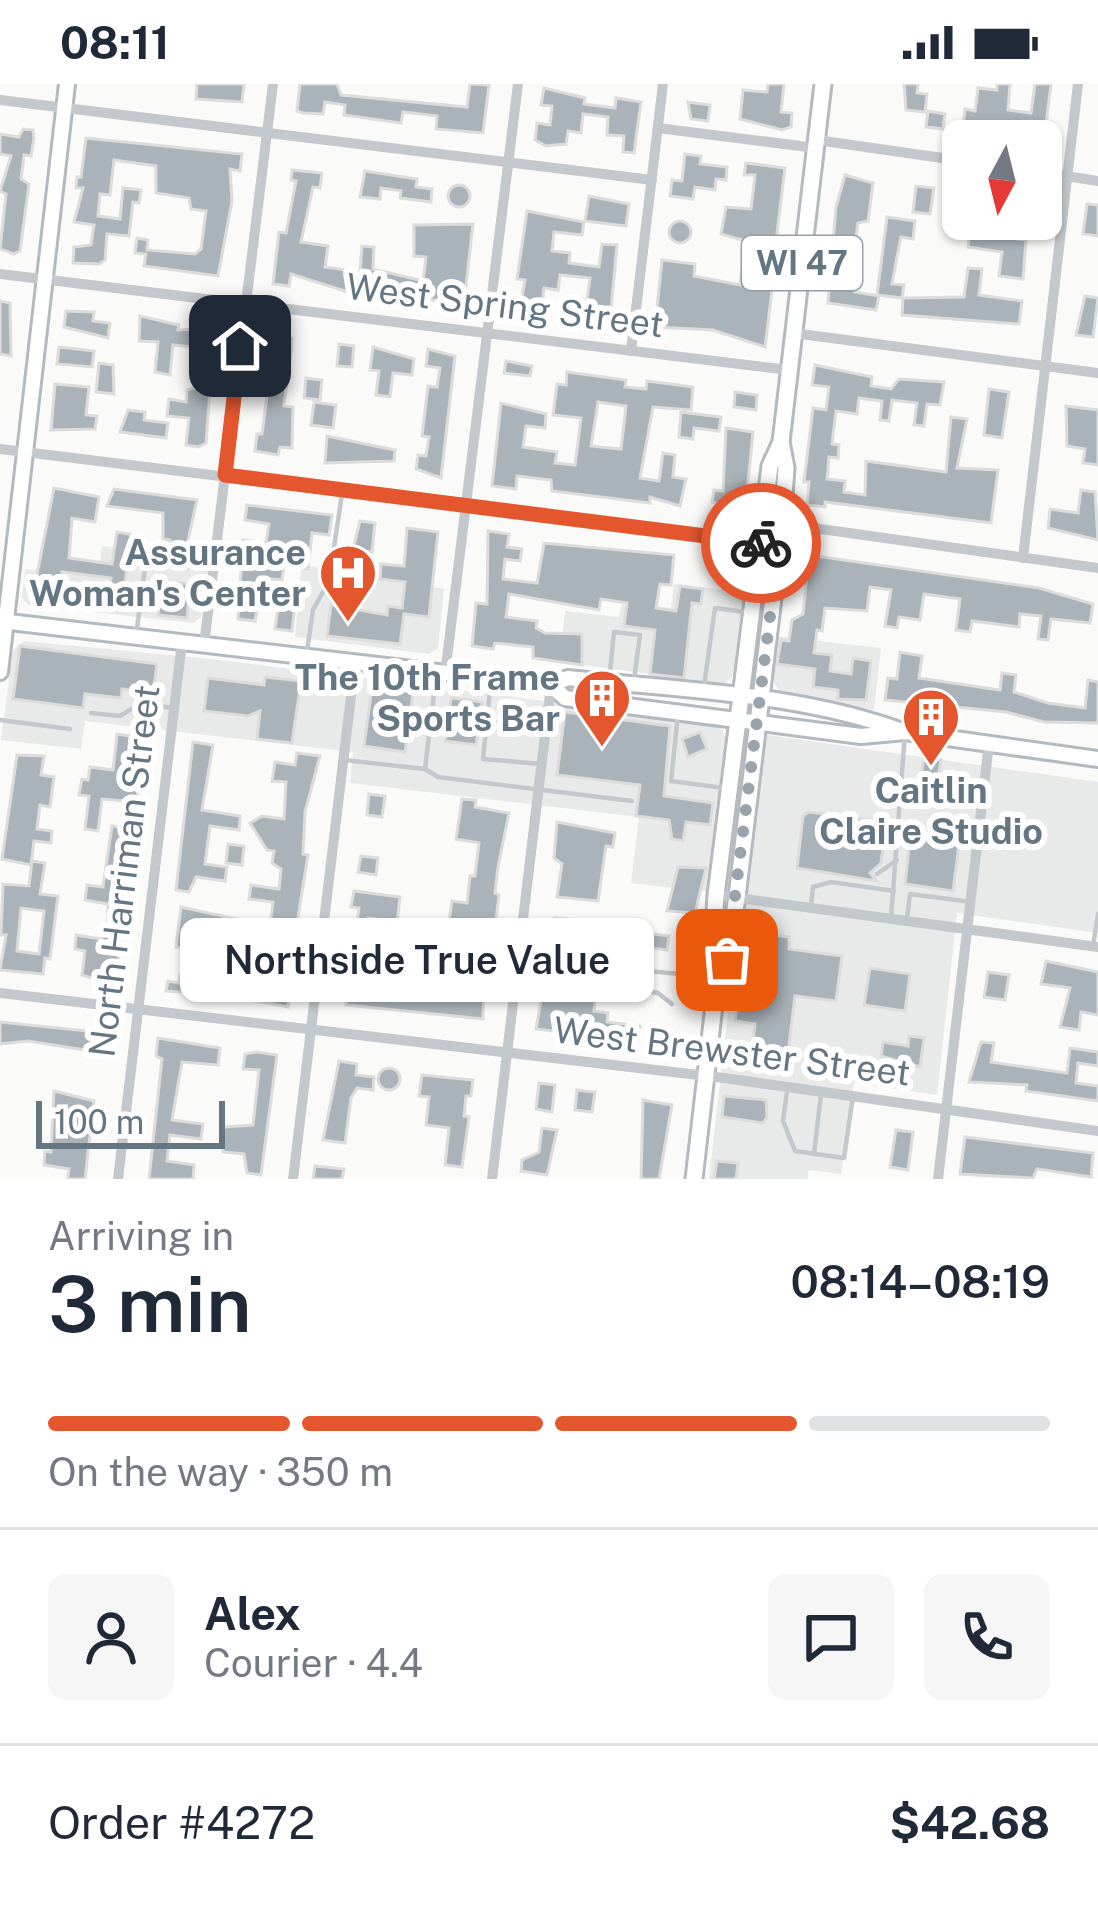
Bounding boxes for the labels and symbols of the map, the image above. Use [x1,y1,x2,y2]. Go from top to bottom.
north arrow [942,120,1062,240]
road number: WI 47 [742,236,862,290]
street label: West Spring Street [344,265,666,345]
pin [189,295,291,397]
courier [701,483,821,603]
place label: Assurance Woman's Center [29,531,306,614]
hospital icon: Assurance Woman's Center [317,542,379,624]
place label: The 10th Frame Sports Bar [295,656,560,739]
building icon: The 10th Frame Sports Bar [571,667,633,749]
street label: North Harriman Street [80,683,168,1059]
building icon: Caitlin Claire Studio [900,686,962,768]
place label: Caitlin Claire Studio [819,769,1043,852]
pin [676,909,778,1011]
callout: Northside True Value [181,918,655,1002]
street label: West Brewster Street [551,1008,913,1094]
scale bar [36,1095,225,1148]

